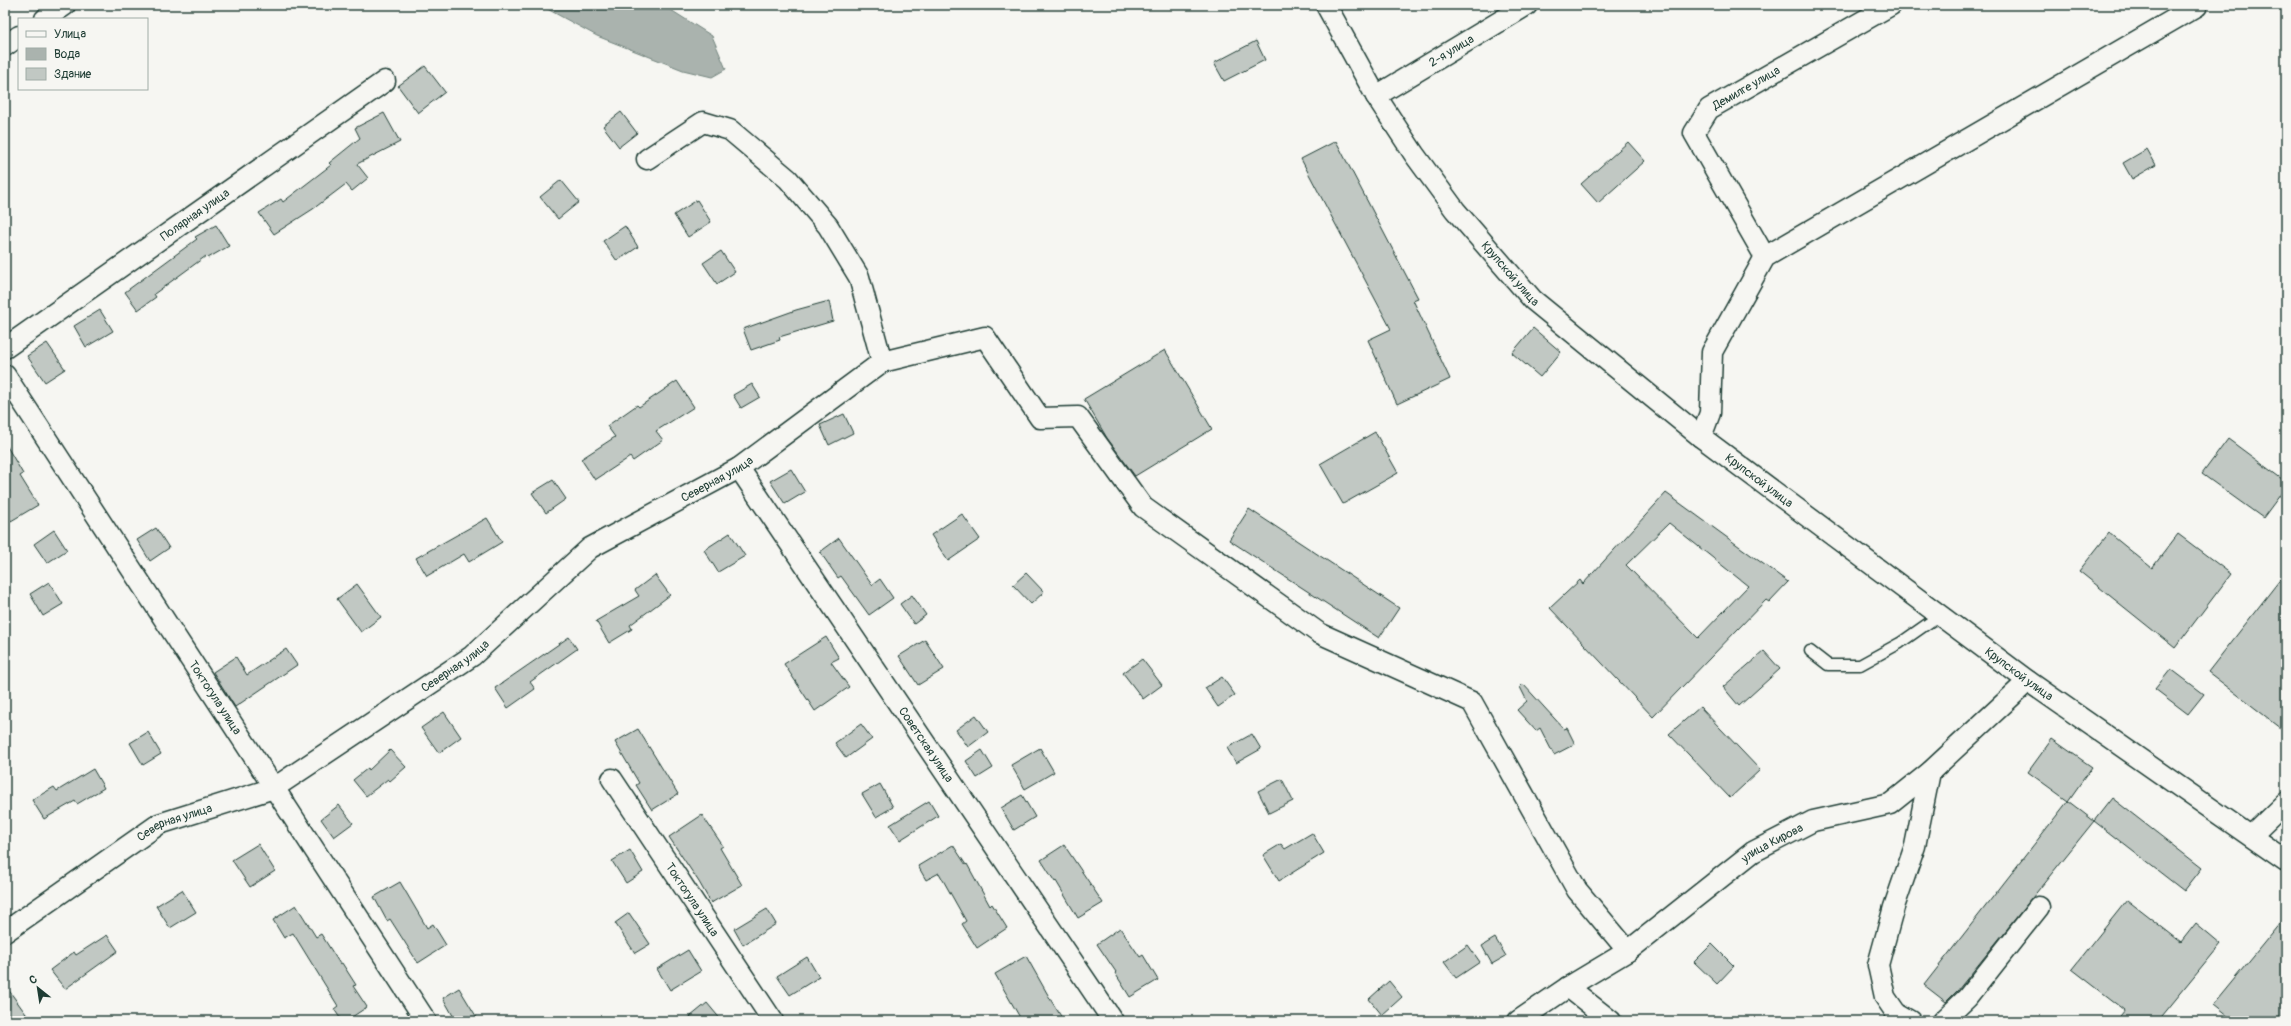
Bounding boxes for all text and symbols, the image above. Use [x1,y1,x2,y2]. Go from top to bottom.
legend [18,18,148,90]
text: Улица [54,27,86,42]
street label: 2-я улица [1426,31,1477,70]
text: Вода [54,47,80,62]
street label: Демилге улица [1709,62,1783,113]
text: Здание [54,67,91,82]
street label: Полярная улица [157,185,233,244]
street label: Крупской улица [1478,238,1543,310]
street label: Крупской улица [1722,450,1796,511]
street label: Северная улица [678,452,756,505]
street label: Северная улица [418,636,493,695]
street label: Крупской улица [1982,644,2056,704]
street label: Токтогула улица [186,658,245,738]
street label: Советская улица [895,704,957,786]
street label: Северная улица [134,800,214,845]
street label: улица Кирова [1737,820,1806,867]
street label: Токтогула улица [662,860,722,940]
north arrow [18,968,58,1008]
text: С [27,972,40,987]

